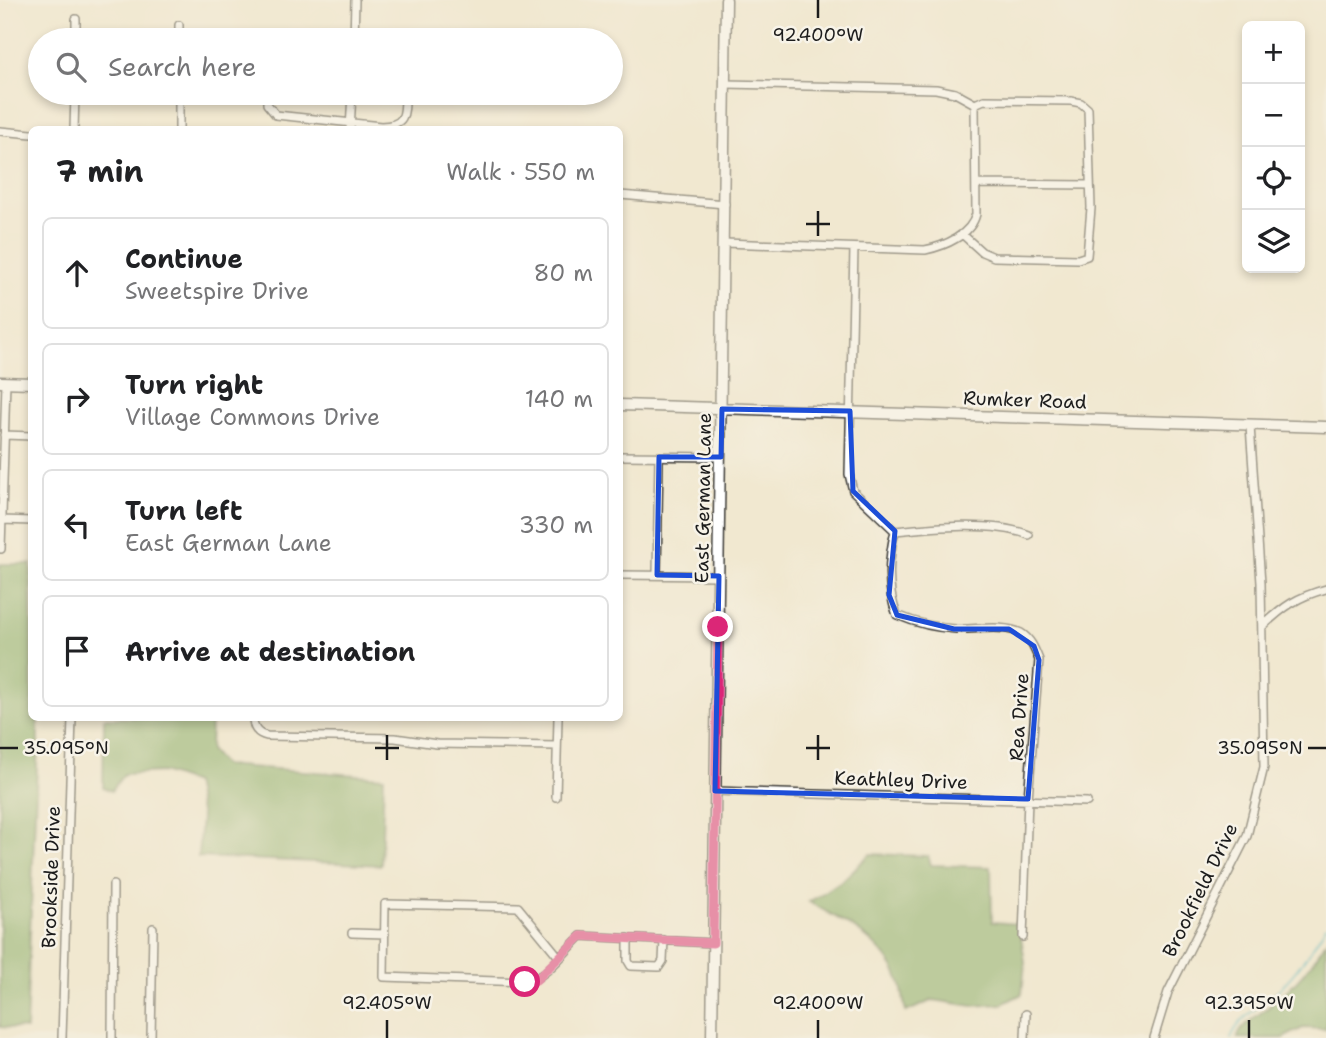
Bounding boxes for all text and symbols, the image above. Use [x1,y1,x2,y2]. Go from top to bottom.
map controls [1242,21,1305,273]
button: + [1242,21,1305,84]
text: 92.400°W [772,23,864,47]
search box [28,28,623,105]
icon: search [52,48,90,86]
text: Search here [108,49,257,84]
button: − [1242,84,1305,147]
button: locate [1242,147,1305,210]
text: 7 min [56,151,143,192]
text: Walk · 550 m [446,157,595,187]
button: layers [1242,210,1305,273]
text: Continue [125,241,243,276]
icon: ahead [58,254,96,292]
text: 80 m [534,258,593,288]
text: Sweetspire Drive [125,276,309,306]
text: Turn right [125,367,263,402]
icon: right [58,380,96,418]
text: 140 m [525,384,593,414]
street label: Rumker Road [963,385,1087,415]
text: Village Commons Drive [125,402,380,432]
street label: East German Lane [689,412,717,584]
text: Turn left [125,493,242,528]
icon: left [58,506,96,544]
text: 330 m [519,510,593,540]
text: East German Lane [125,528,332,558]
route end [702,611,733,642]
icon: arrive [58,632,96,670]
text: Arrive at destination [125,634,415,669]
street label: Rea Drive [1003,672,1035,762]
text: 35.095°N [23,736,109,760]
text: 35.095°N [1217,736,1303,760]
street label: Keathley Drive [834,765,968,795]
street label: Brookside Drive [36,805,66,949]
street label: Brookfield Drive [1157,819,1243,961]
route start [509,966,540,997]
text: 92.405°W [342,991,432,1015]
text: 92.400°W [772,991,864,1015]
text: 92.395°W [1204,991,1294,1015]

